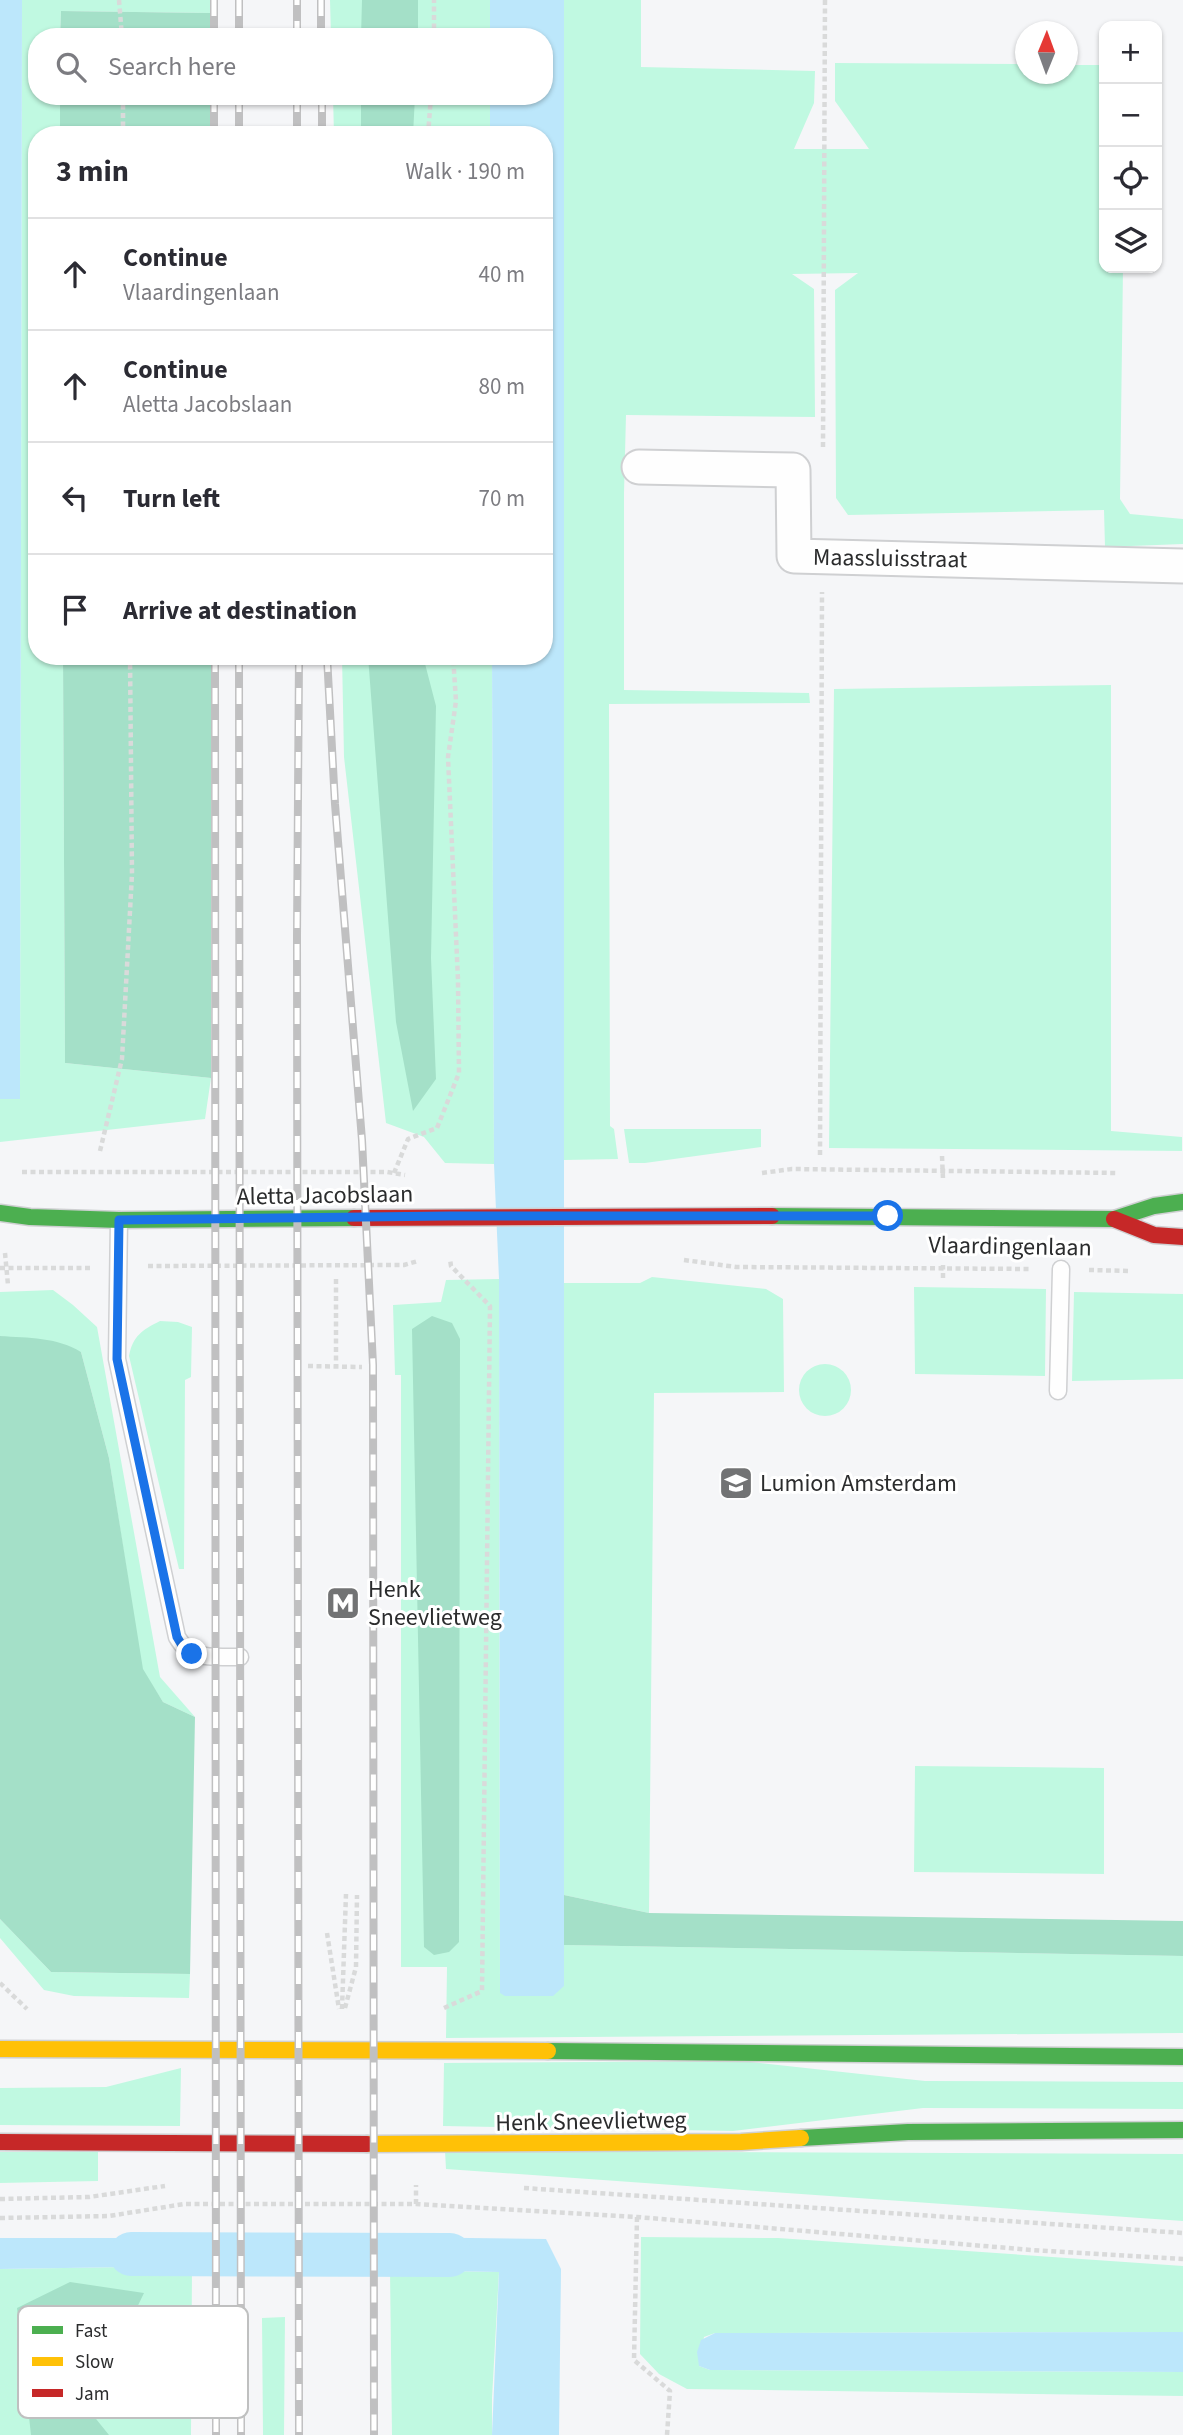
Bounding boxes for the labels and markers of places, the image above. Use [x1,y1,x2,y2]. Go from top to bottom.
school or university icon: Lumion Amsterdam [717,1464,755,1502]
place label: Lumion Amsterdam [760,1466,957,1501]
place label: Henk Sneevlietweg [368,1572,502,1635]
metro station icon: Henk Sneevlietweg [324,1584,362,1622]

